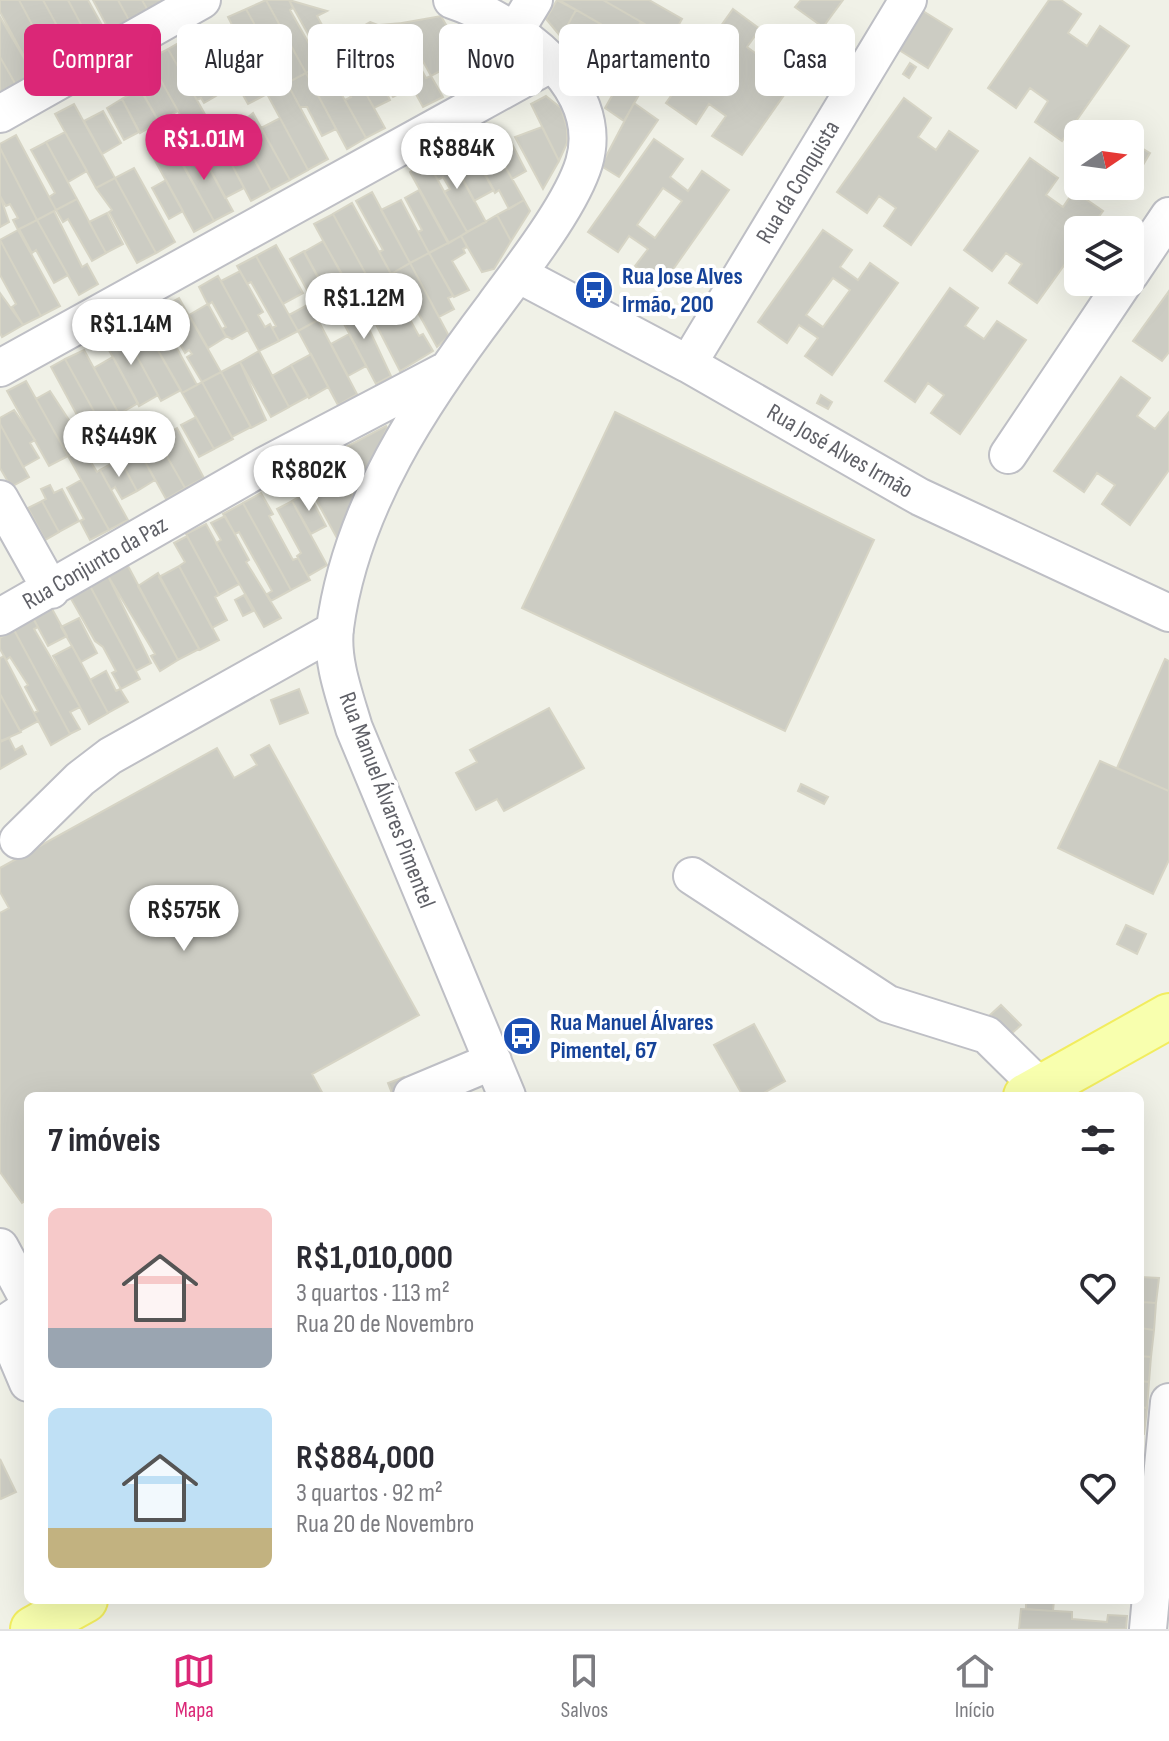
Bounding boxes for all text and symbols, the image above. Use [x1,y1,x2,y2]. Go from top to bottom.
chip: Comprar [24,24,161,96]
chip: Alugar [177,24,292,96]
chip: Filtros [308,24,423,96]
chip: Novo [439,24,543,96]
chip: Apartamento [559,24,739,96]
chip: Casa [755,24,855,96]
pin: R$1.01M [130,114,278,182]
street label: Rua da Conquista [750,115,846,249]
north arrow [1064,120,1144,200]
map controls [1064,120,1144,296]
pin: R$884K [392,123,522,191]
text: R$1.01M [163,124,245,155]
text: R$884K [419,133,495,164]
button: layers [1064,216,1144,296]
place label: Rua Jose Alves Irmão, 200 [622,262,743,319]
bus stop icon: Rua Jose Alves Irmão, 200 [573,269,615,311]
pin: R$1.12M [290,273,438,341]
text: R$1.12M [323,283,405,314]
pin: R$1.14M [57,299,205,367]
text: R$1.14M [90,309,172,340]
street label: Rua José Alves Irmão [762,398,918,504]
pin: R$449K [54,411,184,479]
text: R$449K [81,421,157,452]
pin: R$802K [244,445,374,513]
text: R$802K [272,455,346,486]
street label: Rua Conjunto da Paz [17,510,173,616]
street label: Rua Manuel Álvares Pimentel [332,688,442,912]
pin: R$575K [119,885,249,953]
text: R$575K [148,895,220,926]
place label: Rua Manuel Álvares Pimentel, 67 [550,1008,713,1065]
bus stop icon: Rua Manuel Álvares Pimentel, 67 [501,1015,543,1057]
icon: filters [1076,1118,1120,1162]
text: 7 imóveis [48,1120,161,1161]
text: R$1,010,000 [296,1237,453,1278]
icon: home [112,1240,208,1336]
icon: heart [1076,1266,1120,1310]
text: 3 quartos · 113 m² [296,1278,450,1309]
text: Rua 20 de Novembro [296,1309,474,1340]
text: R$884,000 [296,1437,435,1478]
icon: home [112,1440,208,1536]
icon: heart [1076,1466,1120,1510]
text: 3 quartos · 92 m² [296,1478,443,1509]
text: Rua 20 de Novembro [296,1509,474,1540]
tab: Mapa [172,1649,216,1724]
tab: Salvos [561,1649,608,1724]
tab: Início [953,1649,997,1724]

